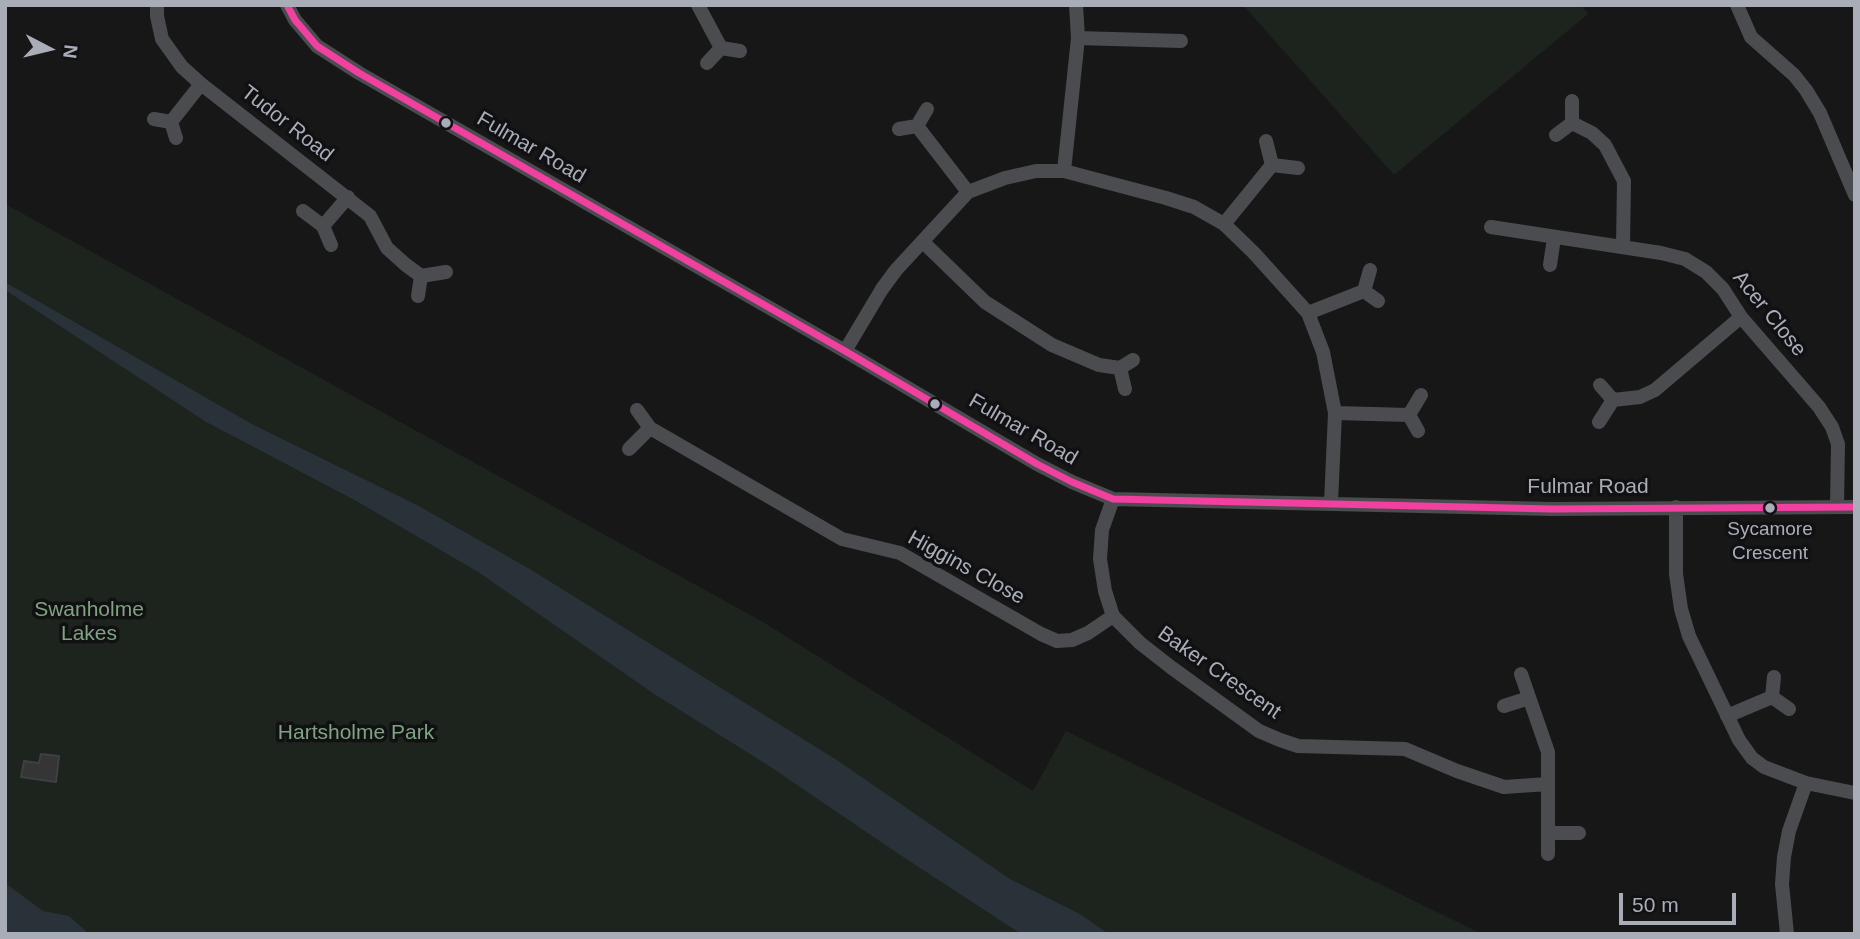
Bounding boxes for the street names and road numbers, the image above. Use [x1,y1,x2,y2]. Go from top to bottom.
street label: Tudor Road [236,80,338,168]
street label: Fulmar Road [472,107,590,189]
street label: Acer Close [1727,266,1811,362]
street label: Fulmar Road [964,389,1082,471]
street label: Fulmar Road [1527,474,1649,500]
street label: Higgins Close [903,526,1029,610]
street label: Baker Crescent [1152,621,1286,725]

